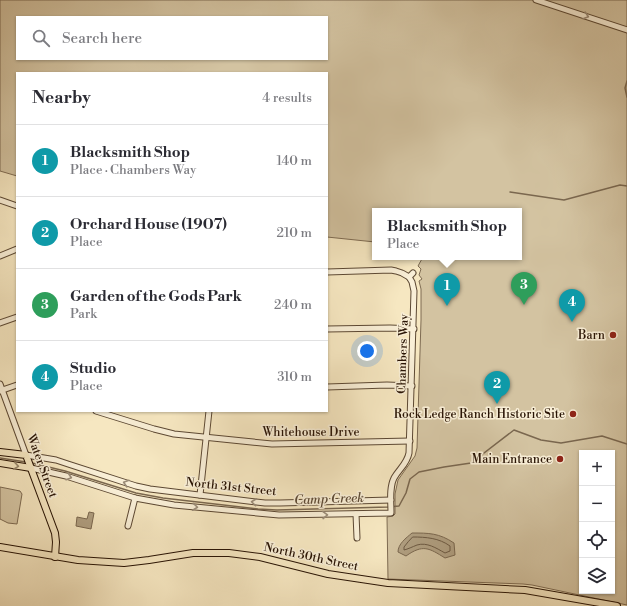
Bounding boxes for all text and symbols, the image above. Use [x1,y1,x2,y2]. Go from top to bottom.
one-way arrow [582,11,589,20]
search box [16,16,328,60]
icon: search [30,27,52,49]
text: Search here [62,29,142,48]
text: Nearby [32,87,91,109]
text: 4 results [262,90,312,106]
text: Blacksmith Shop [70,143,190,162]
text: 1 [42,153,48,169]
text: 140 m [276,153,312,169]
text: Place · Chambers Way [70,162,196,178]
popup [372,208,522,260]
text: Orchard House (1907) [70,215,227,234]
text: Blacksmith Shop [387,217,507,236]
text: 2 [41,225,49,241]
text: 210 m [277,225,312,241]
text: Place [70,234,102,250]
text: Place [387,236,419,252]
pin: 3 [511,272,537,305]
pin: 1 [434,273,460,306]
text: Garden of the Gods Park [70,287,242,306]
pin: 4 [559,289,585,322]
text: 3 [41,297,49,313]
text: 240 m [274,297,312,313]
text: Park [70,306,97,322]
street label: Chambers Way [394,314,412,394]
place label: Barn [577,328,605,343]
marker: Barn [608,330,618,340]
your location [357,341,377,361]
text: Studio [70,359,116,378]
text: 4 [41,369,49,385]
text: 310 m [277,369,312,385]
pin: 2 [484,371,510,404]
text: Place [70,378,102,394]
place label: Rock Ledge Ranch Historic Site [394,407,565,422]
marker: Rock Ledge Ranch Historic Site [568,409,578,419]
street label: Whitehouse Drive [261,425,360,440]
street label: Water Street [23,431,61,501]
map controls [579,450,615,594]
button: + [579,450,615,486]
place label: Main Entrance [472,452,552,467]
marker: Main Entrance [555,454,565,464]
one-way arrow [13,461,19,470]
one-way arrow [66,472,73,481]
street label: North 31st Street [185,475,278,499]
one-way arrow [123,479,130,487]
button: − [579,486,615,522]
water label: Camp Creek [294,490,364,508]
one-way arrow [251,497,257,506]
one-way arrow [192,502,198,511]
one-way arrow [322,510,328,519]
button: locate [579,522,615,558]
street label: North 30th Street [262,540,360,574]
button: layers [579,558,615,594]

